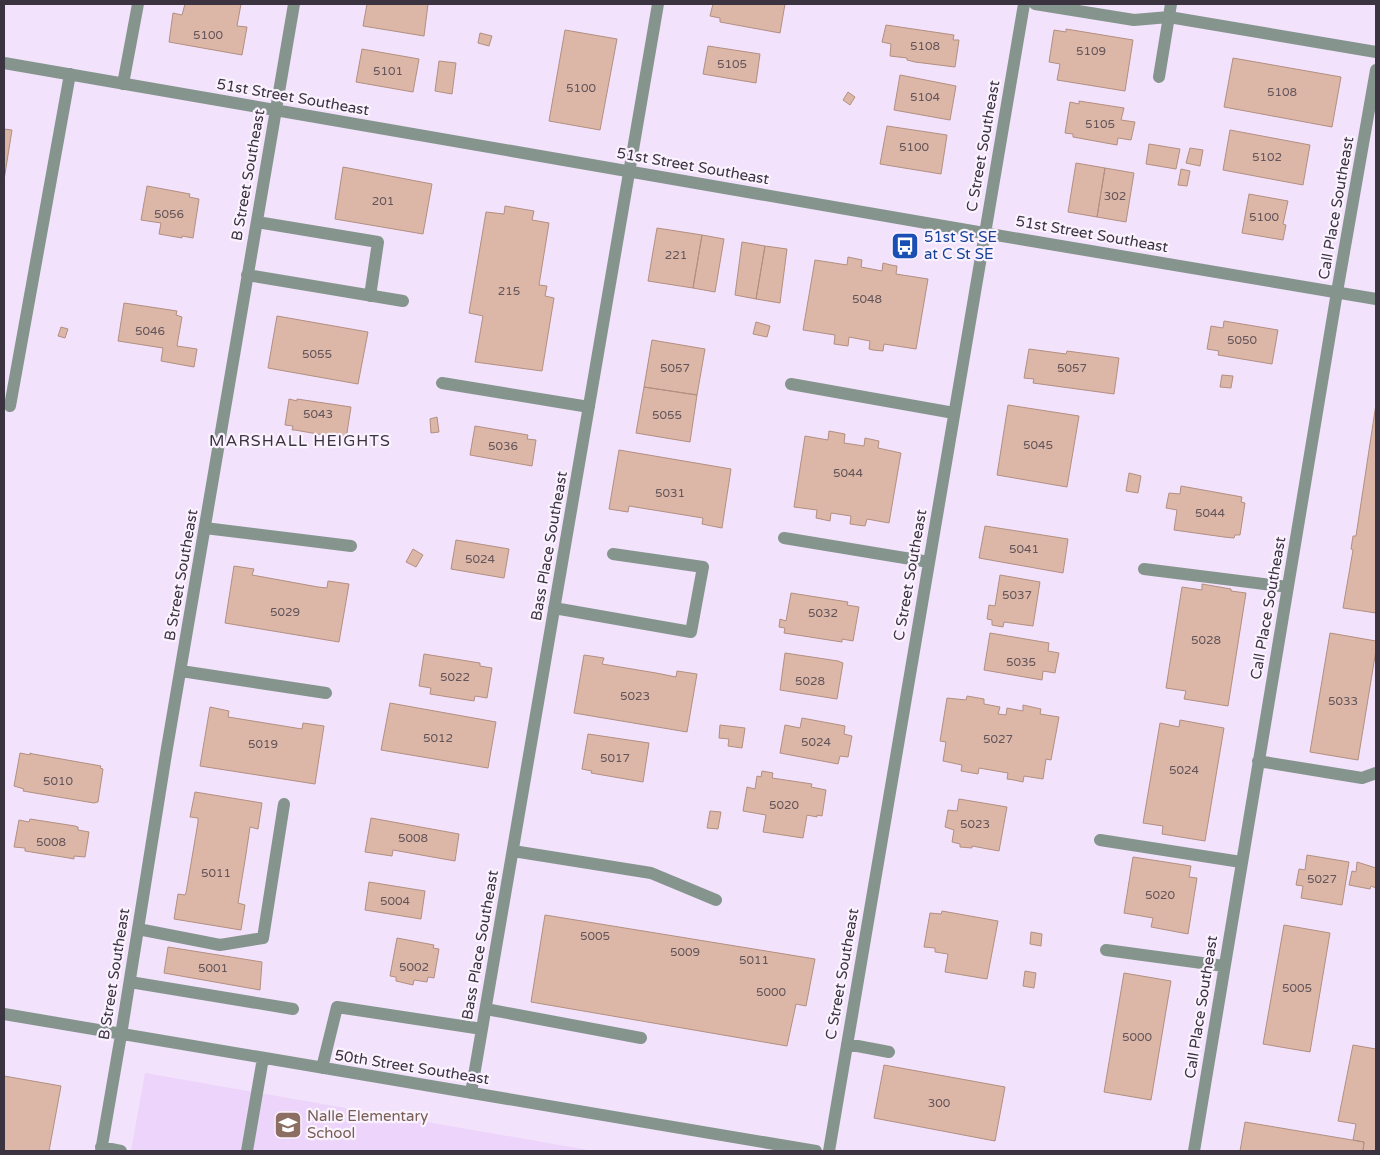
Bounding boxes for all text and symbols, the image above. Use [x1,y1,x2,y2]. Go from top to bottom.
house number: 5100 [193,28,224,42]
house number: 5108 [910,39,940,53]
house number: 5109 [1076,44,1106,58]
house number: 5105 [717,57,747,71]
house number: 5101 [373,64,403,78]
street label: 51st Street Southeast [215,75,371,119]
street label: C Street Southeast [963,79,1003,213]
house number: 5100 [566,81,597,95]
house number: 5108 [1267,85,1297,99]
house number: 5104 [910,90,941,104]
street label: B Street Southeast [228,108,268,242]
house number: 5105 [1085,117,1115,131]
street label: Call Place Southeast [1315,135,1357,281]
house number: 5100 [899,140,930,154]
street label: 51st Street Southeast [615,144,771,188]
house number: 5102 [1252,150,1282,164]
house number: 302 [1104,189,1126,203]
house number: 201 [372,194,394,208]
house number: 5056 [154,207,184,221]
house number: 5100 [1249,210,1280,224]
street label: 51st Street Southeast [1014,212,1170,256]
place label: 51st St SE at C St SE [924,228,997,263]
bus stop icon: 51st St SE at C St SE [890,231,920,261]
house number: 221 [665,248,687,262]
house number: 215 [498,284,520,298]
house number: 5048 [852,292,882,306]
house number: 5046 [135,324,165,338]
house number: 5050 [1227,333,1258,347]
house number: 5055 [302,347,332,361]
house number: 5057 [660,361,690,375]
house number: 5057 [1057,361,1087,375]
house number: 5043 [303,407,333,421]
house number: 5055 [652,408,682,422]
district label: MARSHALL HEIGHTS [209,431,391,451]
house number: 5045 [1023,438,1053,452]
house number: 5036 [488,439,518,453]
house number: 5044 [833,466,864,480]
street label: Bass Place Southeast [527,469,571,622]
house number: 5031 [655,486,685,500]
house number: 5044 [1195,506,1226,520]
street label: B Street Southeast [161,508,201,642]
street label: C Street Southeast [890,508,930,642]
street label: Call Place Southeast [1247,535,1289,681]
house number: 5041 [1009,542,1039,556]
house number: 5024 [465,552,496,566]
house number: 5037 [1002,588,1032,602]
house number: 5029 [270,605,300,619]
house number: 5032 [808,606,838,620]
house number: 5028 [1191,633,1221,647]
house number: 5035 [1006,655,1036,669]
house number: 5022 [440,670,470,684]
house number: 5028 [795,674,825,688]
house number: 5023 [620,689,650,703]
house number: 5033 [1328,694,1358,708]
house number: 5012 [423,731,453,745]
house number: 5027 [983,732,1013,746]
house number: 5024 [801,735,832,749]
house number: 5019 [248,737,278,751]
house number: 5017 [600,751,630,765]
house number: 5024 [1169,763,1200,777]
house number: 5010 [43,774,74,788]
house number: 5020 [769,798,800,812]
house number: 5023 [960,817,990,831]
house number: 5008 [398,831,428,845]
house number: 5008 [36,835,66,849]
house number: 5011 [201,866,231,880]
street label: Bass Place Southeast [458,868,502,1021]
house number: 5027 [1307,872,1337,886]
house number: 5020 [1145,888,1176,902]
house number: 5004 [380,894,411,908]
street label: B Street Southeast [95,907,133,1041]
street label: C Street Southeast [822,907,862,1041]
house number: 5005 [580,929,610,943]
street label: Call Place Southeast [1181,934,1221,1080]
house number: 5009 [670,945,700,959]
house number: 5011 [739,953,769,967]
house number: 5002 [399,960,429,974]
house number: 5001 [198,961,228,975]
house number: 5005 [1282,981,1312,995]
house number: 5000 [756,985,787,999]
house number: 5000 [1122,1030,1153,1044]
street label: 50th Street Southeast [333,1046,491,1088]
house number: 300 [928,1096,951,1110]
place label: Nalle Elementary School [307,1107,428,1142]
school or university icon: Nalle Elementary School [273,1110,303,1140]

